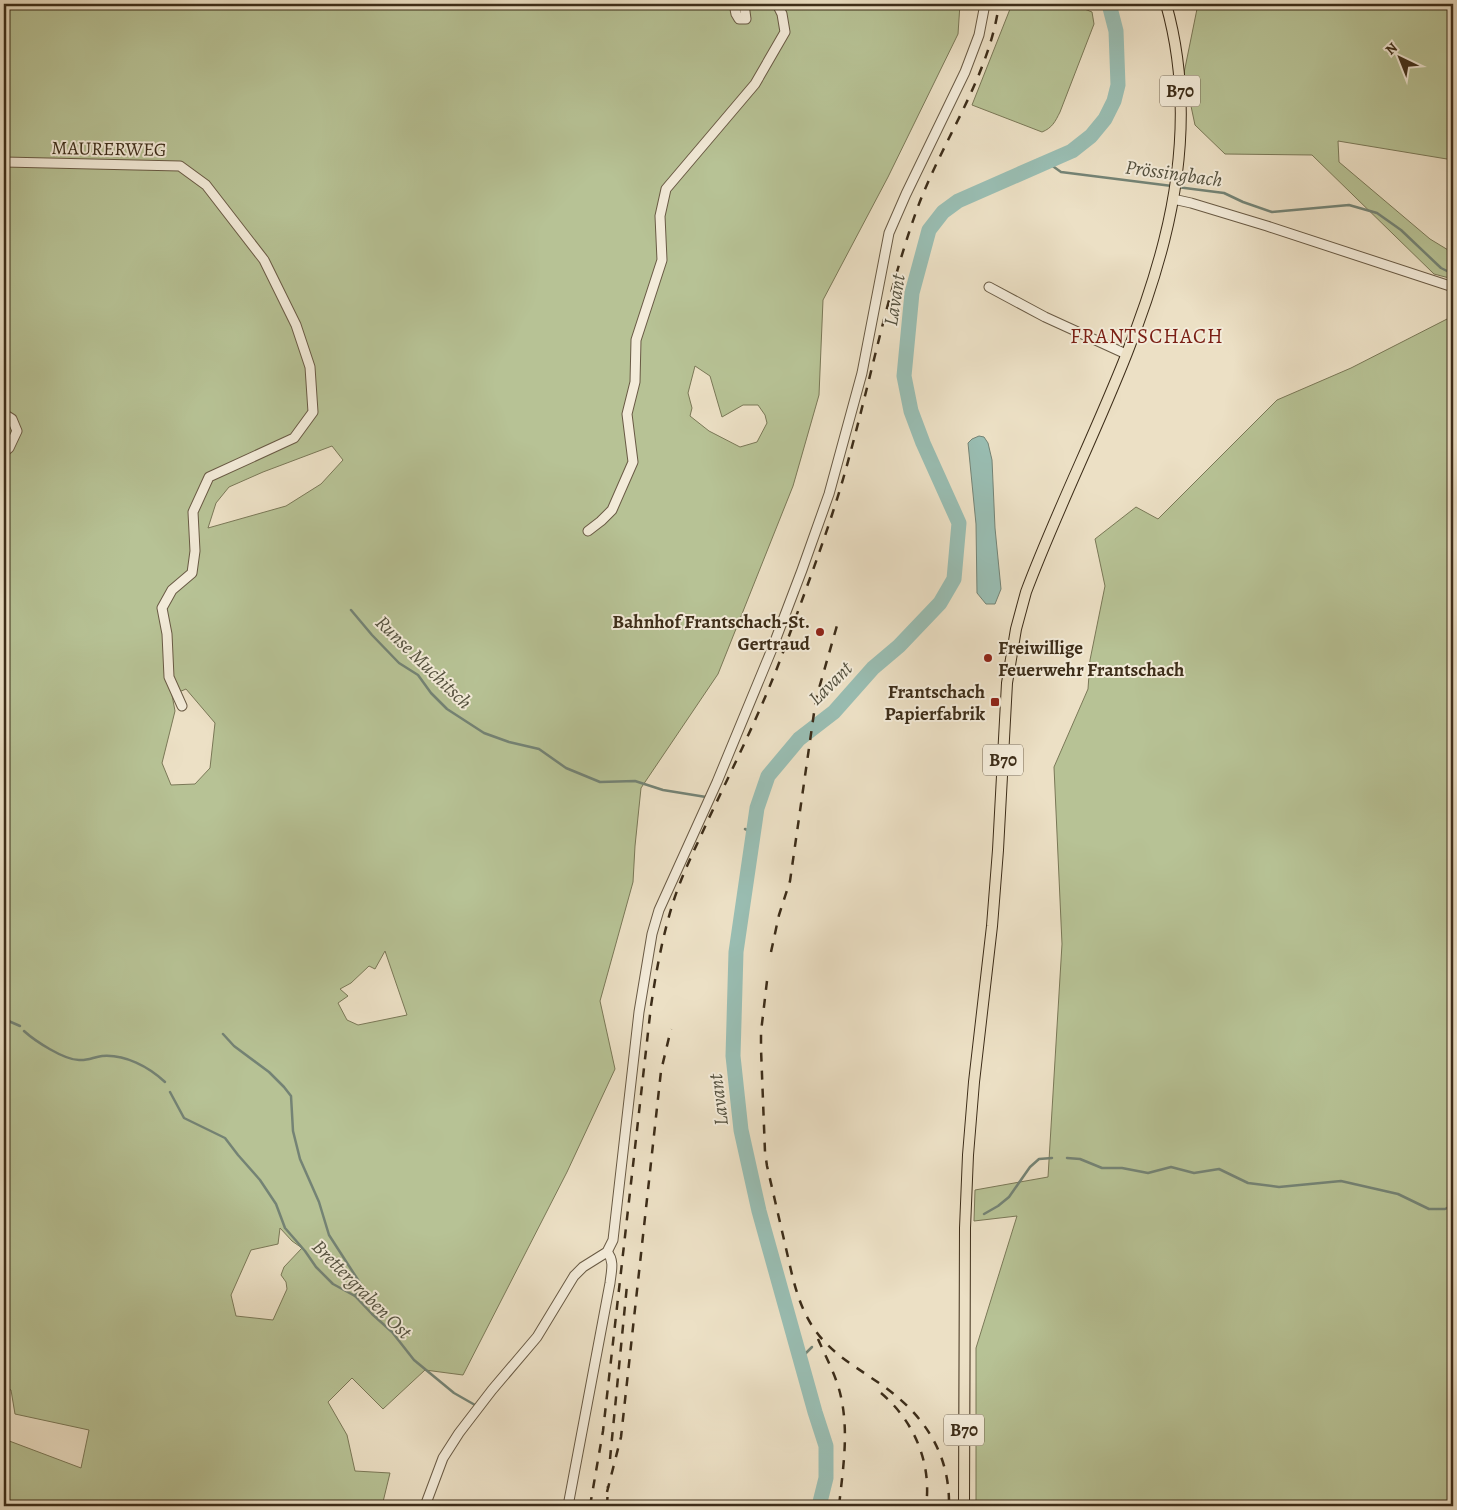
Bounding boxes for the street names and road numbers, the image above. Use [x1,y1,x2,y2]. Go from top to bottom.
road number: B70 [1160,76,1200,106]
street label: MAURERWEG [51,135,167,163]
road number: B70 [983,744,1023,776]
road number: B70 [944,1414,984,1446]

